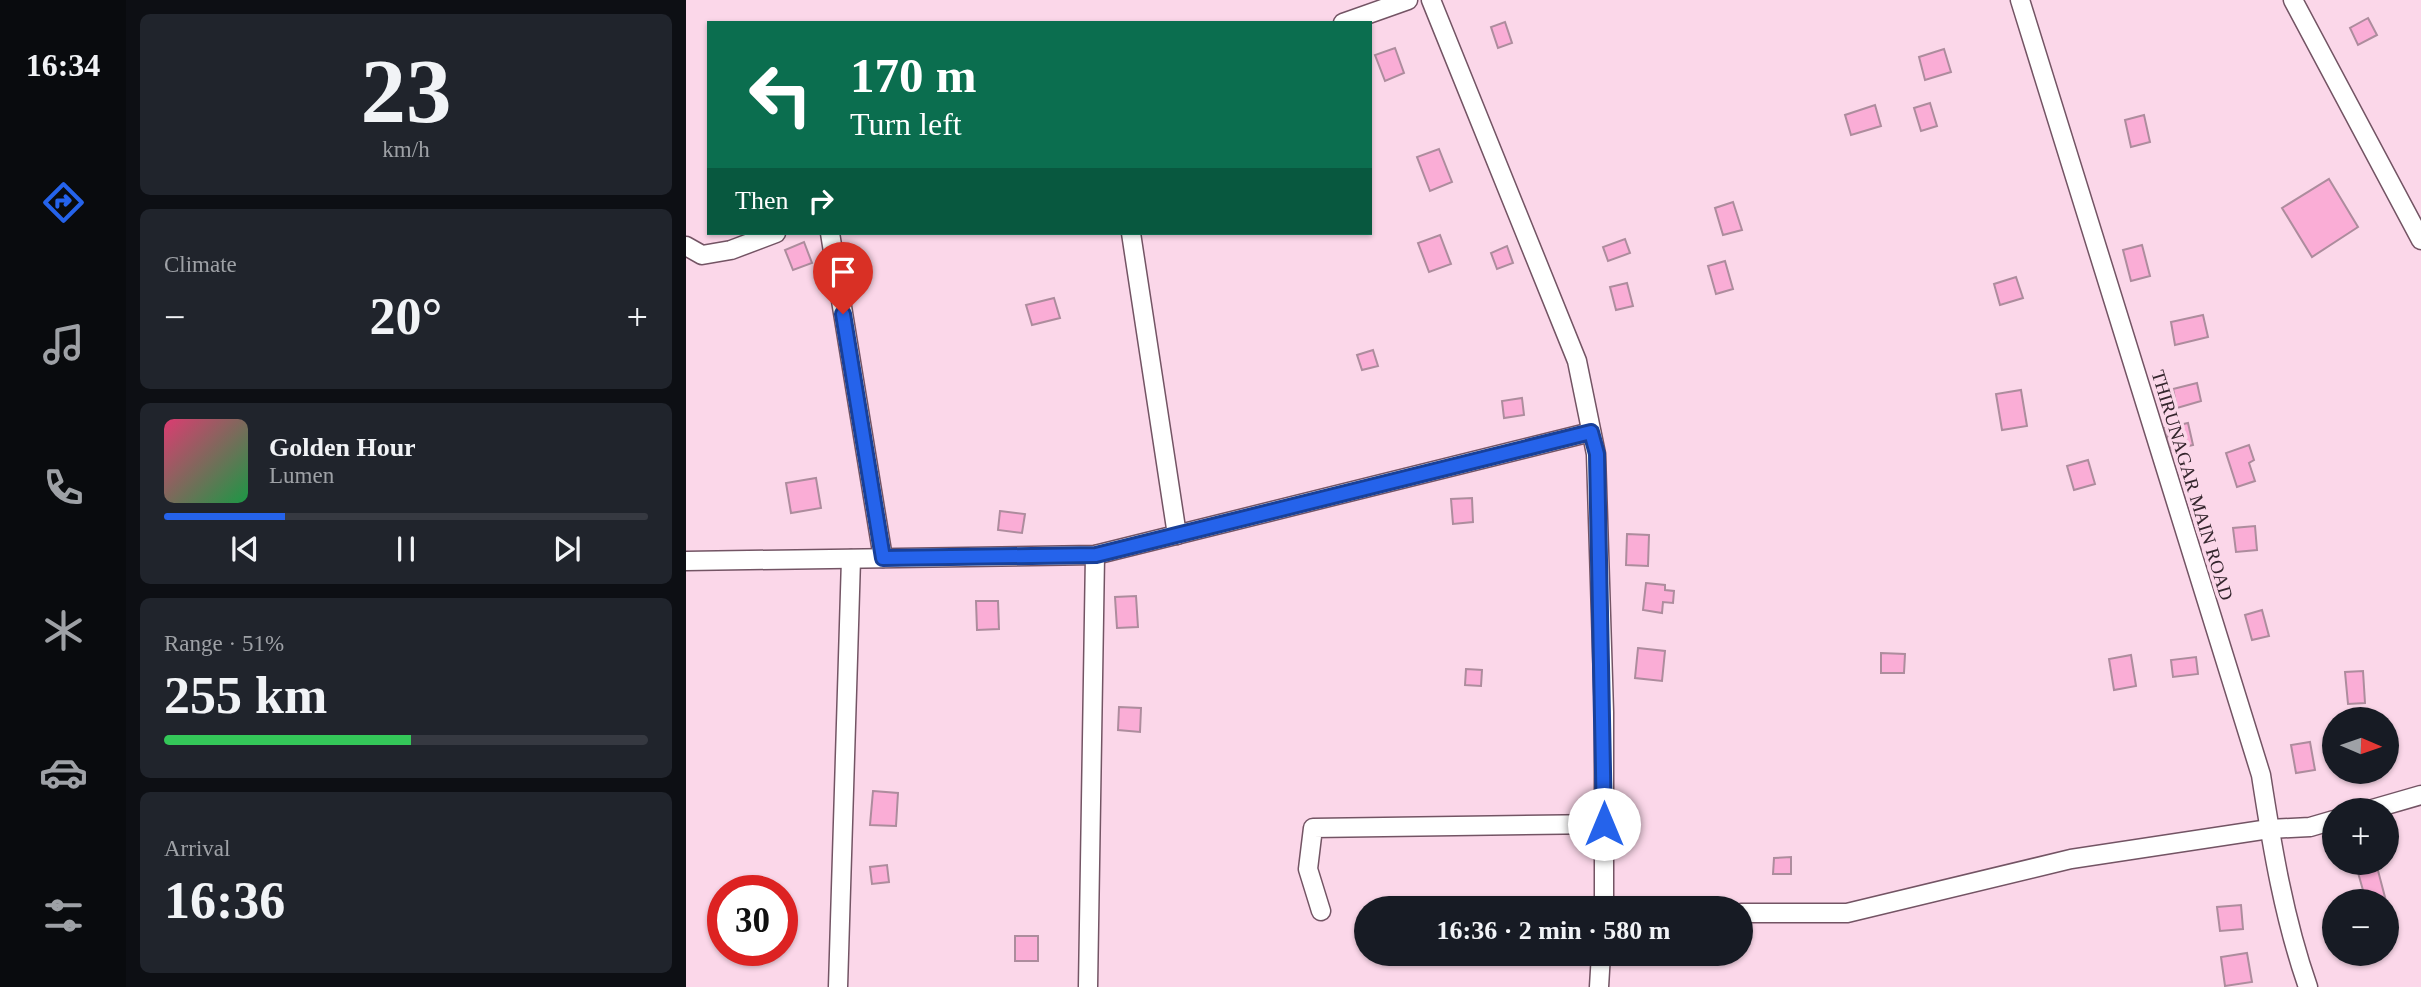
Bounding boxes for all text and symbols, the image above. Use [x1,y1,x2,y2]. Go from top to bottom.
text: 23 [361,41,452,142]
text: 16:34 [26,47,100,83]
text: 170 m [850,48,977,103]
icon: left [735,49,826,140]
text: Turn left [850,106,962,142]
text: km/h [382,137,430,162]
icon: directions [39,178,88,227]
icon: right [802,182,840,220]
text: Then [735,186,788,215]
pin [813,242,873,314]
text: Climate [164,252,237,277]
icon: arrive [824,253,862,291]
text: 20° [370,288,442,345]
text: − [164,296,185,338]
text: + [627,296,648,338]
icon: music [39,320,88,369]
street label: THIRUNAGAR MAIN ROAD [2147,368,2238,603]
text: Golden Hour [269,433,416,462]
icon: phone [39,463,88,512]
text: Lumen [269,463,334,488]
icon: previous [226,530,264,568]
icon: pause [387,530,425,568]
icon: next [548,530,586,568]
icon: climate [39,606,88,655]
text: Range · 51% [164,631,284,656]
text: 255 km [164,667,327,724]
north arrow [2322,707,2399,784]
map controls [2322,707,2399,966]
icon: car [39,748,88,797]
position arrow [1567,787,1641,861]
button: + [2322,798,2399,875]
text: Arrival [164,836,230,861]
text: 16:36 [164,872,285,929]
speed limit sign: 30 [707,875,798,966]
button: − [2322,889,2399,966]
icon: filters [39,891,88,940]
text: 16:36 · 2 min · 580 m [1437,916,1671,945]

